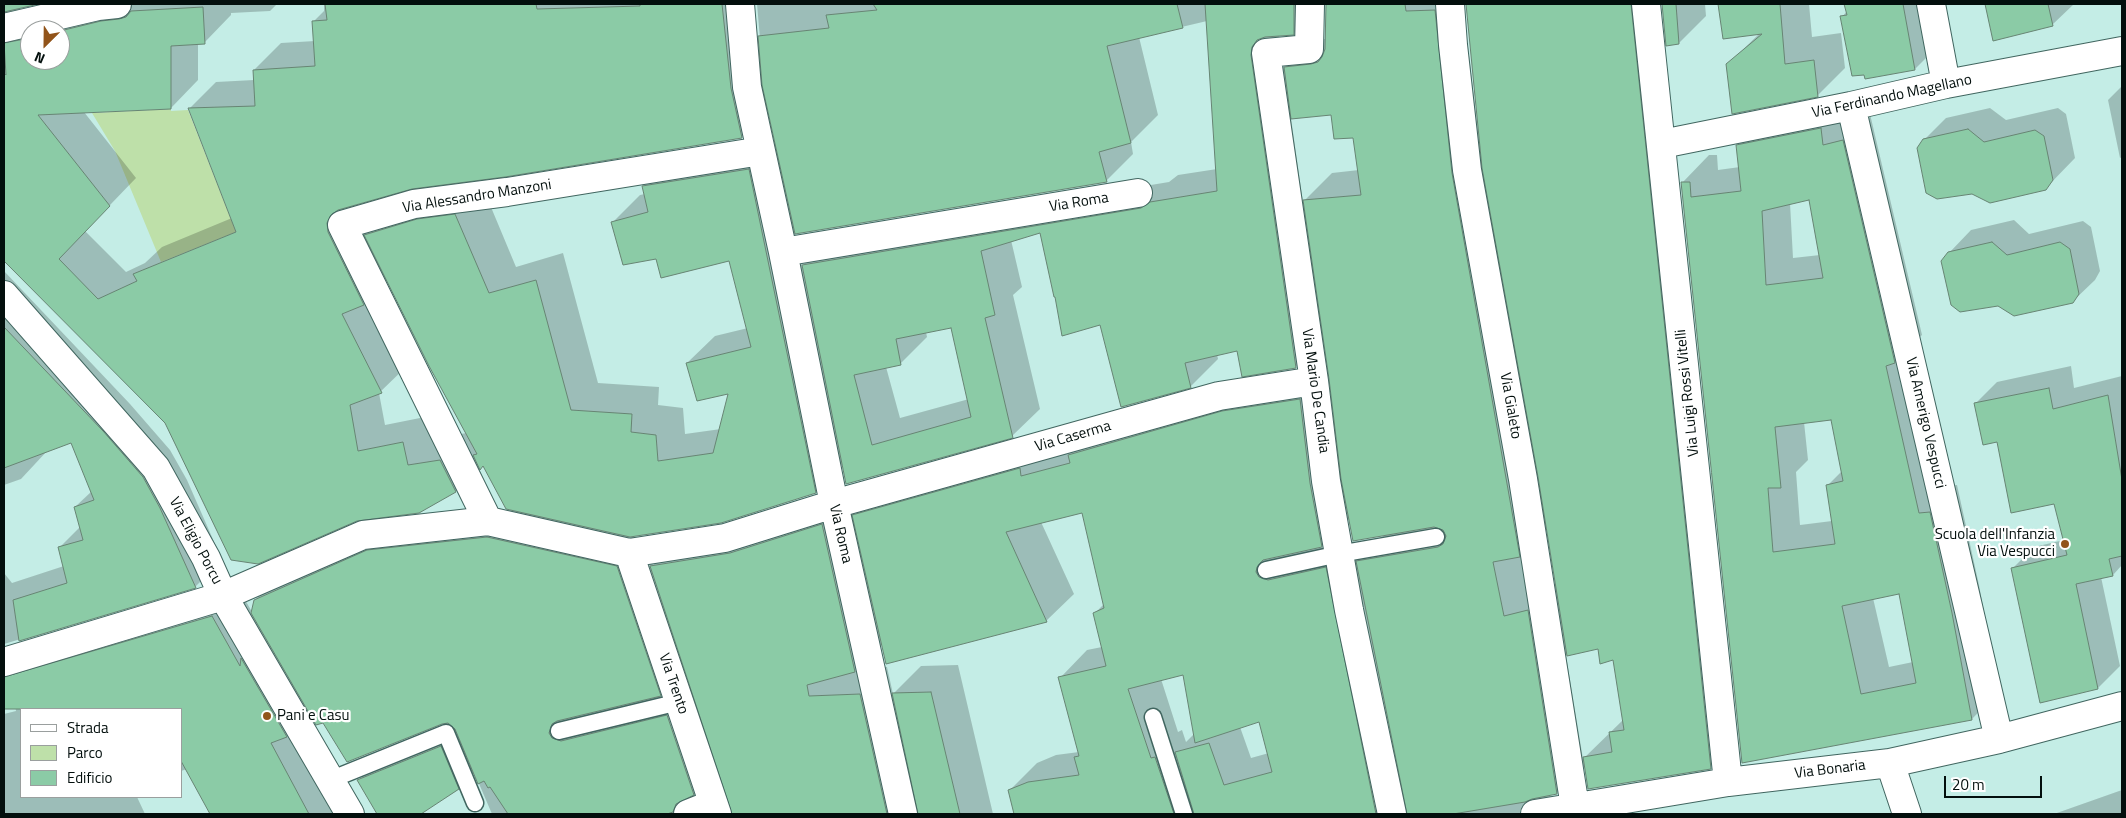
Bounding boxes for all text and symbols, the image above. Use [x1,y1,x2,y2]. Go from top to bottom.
north arrow [20,20,70,70]
text: N [31,47,48,70]
street label: Via Ferdinando Magellano [1810,71,1974,123]
street label: Via Alessandro Manzoni [401,176,553,218]
street label: Via Roma [1048,189,1110,217]
street label: Via Mario De Candia [1297,328,1333,454]
street label: Via Luigi Rossi Vitelli [1672,328,1704,458]
street label: Via Amerigo Vespucci [1901,356,1949,490]
street label: Via Gialeto [1495,371,1525,441]
street label: Via Caserma [1033,418,1113,456]
street label: Via Eligio Porcu [164,494,226,588]
street label: Via Roma [824,503,856,565]
place label: Scuola dell'Infanzia Via Vespucci [1935,526,2055,561]
marker: Scuola dell'Infanzia Via Vespucci [2059,538,2071,550]
street label: Via Trento [654,651,692,717]
place label: Pani e Casu [277,707,349,725]
legend [20,708,182,798]
marker: Pani e Casu [261,710,273,722]
text: Strada [67,716,108,739]
text: Parco [67,741,103,764]
street label: Via Bonaria [1793,757,1867,783]
text: Edificio [67,766,112,789]
scale bar [1946,766,2044,798]
text: 20 m [1952,773,1985,796]

